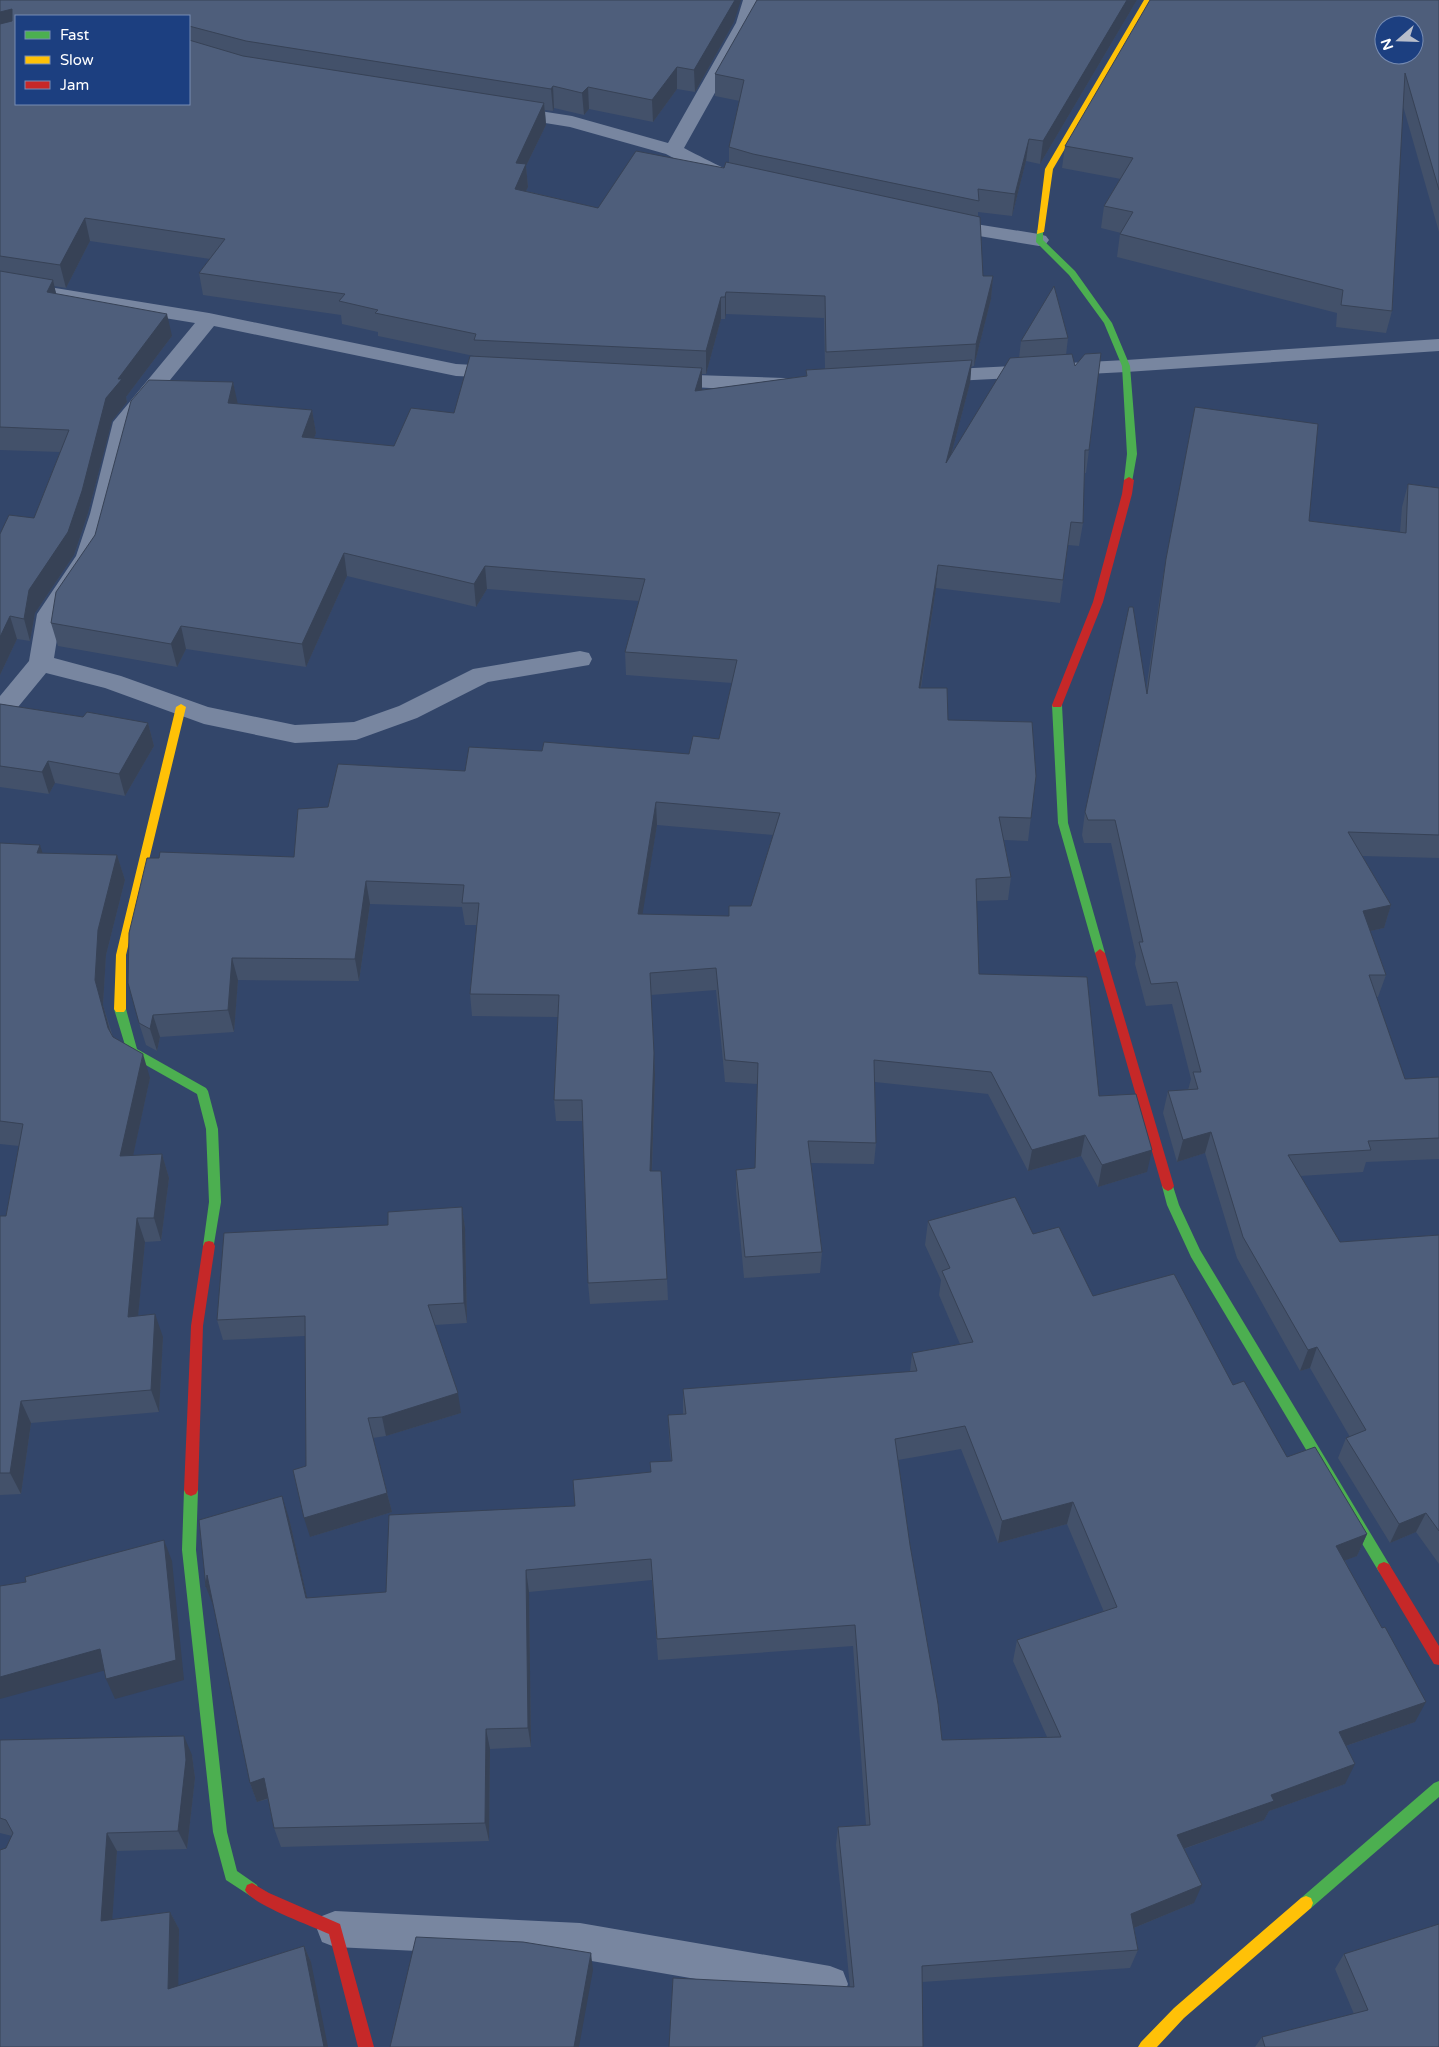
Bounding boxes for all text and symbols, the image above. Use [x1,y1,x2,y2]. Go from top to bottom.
legend [15,15,190,105]
north arrow [1374,15,1424,65]
text: Fast [60,26,90,44]
text: N [1377,36,1397,52]
text: Slow [60,51,94,69]
text: Jam [60,76,89,94]

